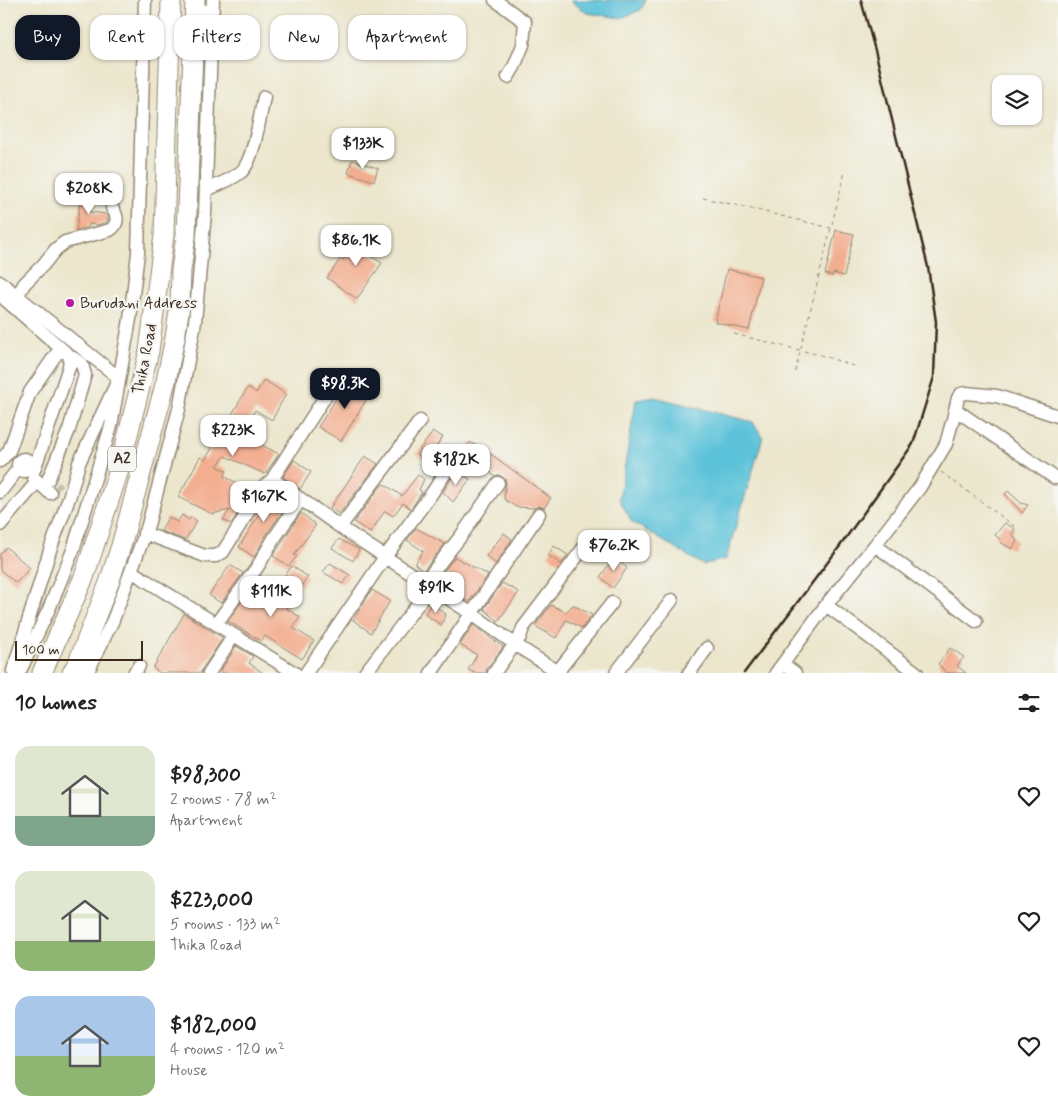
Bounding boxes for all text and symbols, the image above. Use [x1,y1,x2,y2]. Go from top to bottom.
chip: Buy [15,15,80,60]
chip: Rent [90,15,164,60]
chip: Filters [174,15,260,60]
chip: New [270,15,338,60]
chip: Apartment [348,15,466,60]
map controls [992,75,1042,125]
button: layers [992,75,1042,125]
pin: $133K [328,128,398,170]
text: $133K [342,133,384,154]
pin: $208K [54,172,124,215]
text: $208K [66,178,112,199]
pin: $86.1K [315,224,397,267]
text: $86.1K [331,230,381,251]
place label: Burudani Address [80,293,197,314]
marker: Burudani Address [64,297,76,309]
street label: Thika Road [128,322,162,396]
pin: $98.3K [304,368,386,410]
text: $98.3K [321,373,369,394]
pin: $223K [198,414,268,457]
text: $223K [211,420,255,441]
pin: $182K [421,444,491,486]
road number: A2 [108,446,136,472]
text: $182K [433,449,479,470]
pin: $167K [229,480,299,523]
text: $167K [241,486,287,507]
pin: $76.2K [573,530,655,572]
text: $76.2K [589,535,639,556]
pin: $91K [406,572,466,614]
pin: $111K [236,576,306,618]
text: $91K [418,577,454,598]
text: $111K [251,581,291,602]
scale bar [15,638,142,661]
text: 100 m [22,641,60,659]
text: 10 homes [15,689,97,717]
icon: filters [1015,689,1043,717]
text: $98,300 [170,761,241,789]
icon: home [55,766,115,826]
icon: heart [1015,782,1043,810]
text: 2 rooms · 78 m² [170,789,277,810]
text: Apartment [170,810,243,831]
text: $223,000 [170,886,253,914]
icon: home [55,891,115,951]
icon: heart [1015,907,1043,935]
text: 5 rooms · 133 m² [170,914,280,935]
text: Thika Road [170,935,242,956]
text: $182,000 [170,1011,257,1039]
icon: home [55,1016,115,1076]
icon: heart [1015,1032,1043,1060]
text: 4 rooms · 120 m² [170,1039,285,1060]
text: House [170,1060,208,1081]

